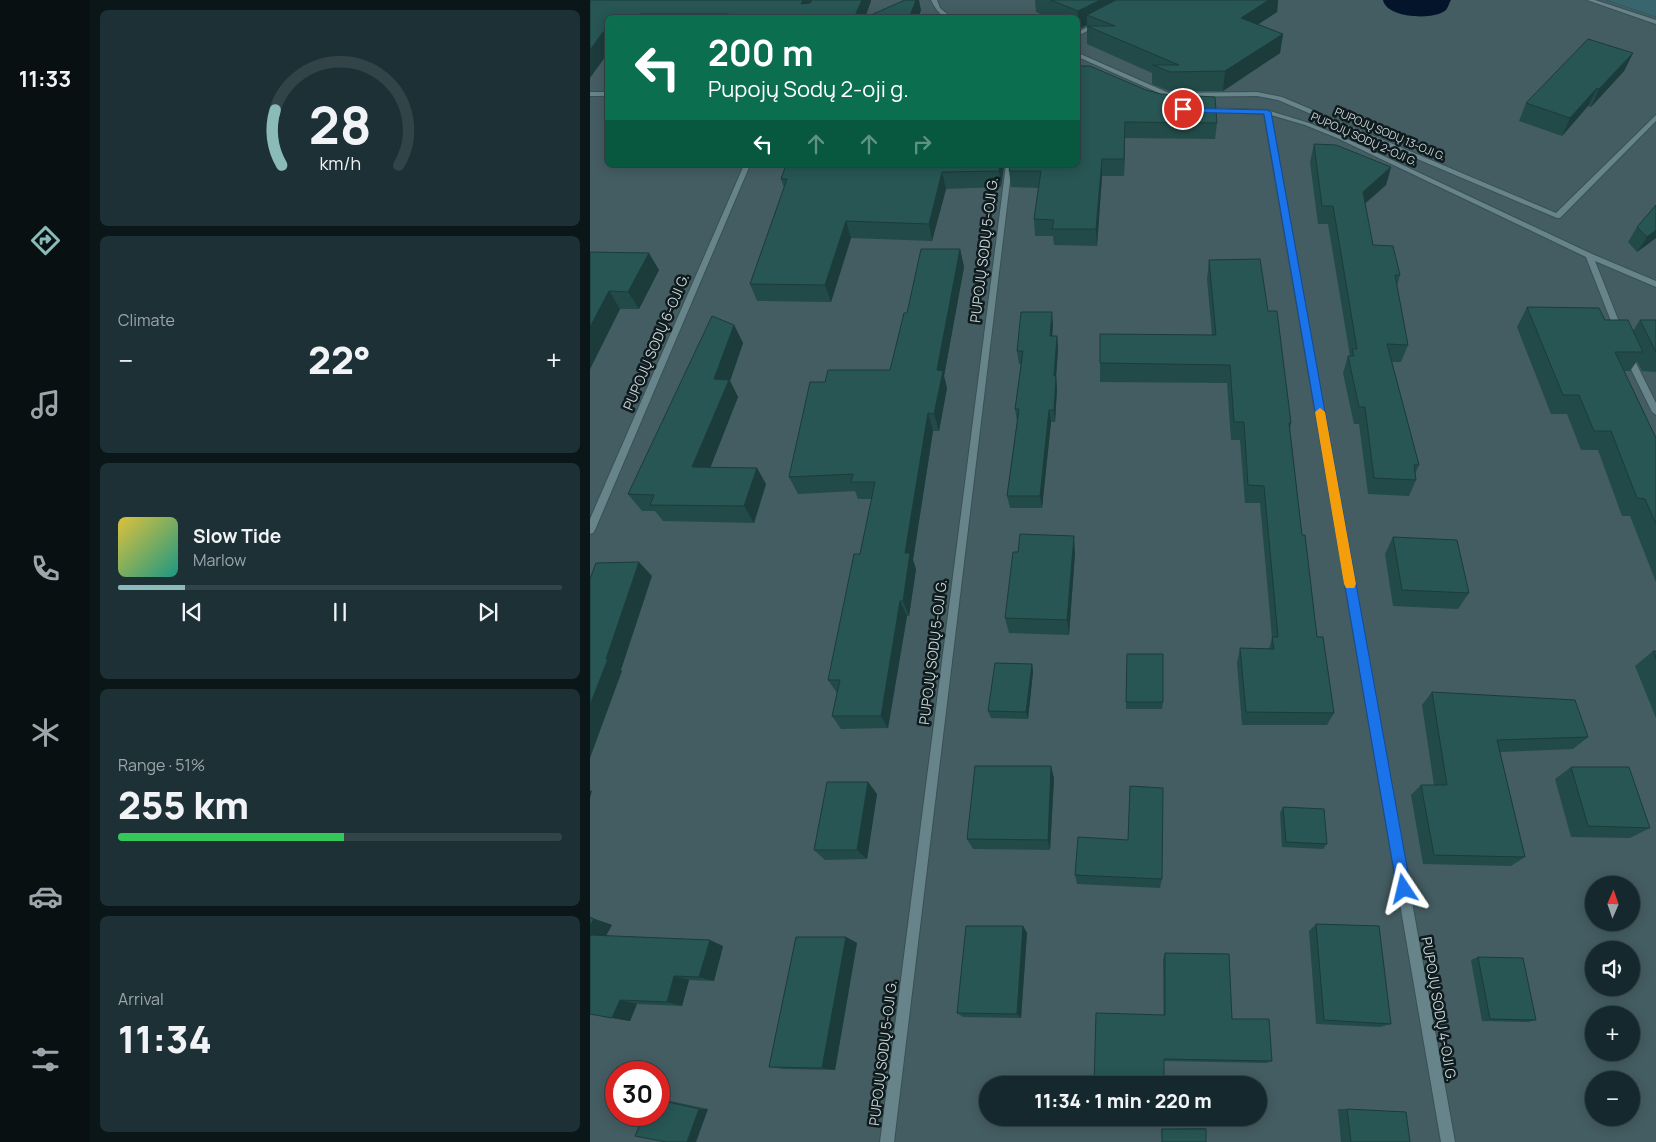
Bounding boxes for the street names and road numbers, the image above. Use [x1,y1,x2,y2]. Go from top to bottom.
street label: PUPOJŲ SODŲ 13-OJI G. [1333,103,1448,164]
street label: PUPOJŲ SODŲ 2-OJI G. [1309,108,1420,169]
street label: PUPOJŲ SODŲ 5-OJI G. [965,176,1002,324]
street label: PUPOJŲ SODŲ 6-OJI G. [618,271,693,413]
street label: PUPOJŲ SODŲ 5-OJI G. [914,578,951,726]
street label: PUPOJŲ SODŲ 4-OJI G. [1417,935,1462,1083]
street label: PUPOJŲ SODŲ 5-OJI G. [864,979,901,1127]

